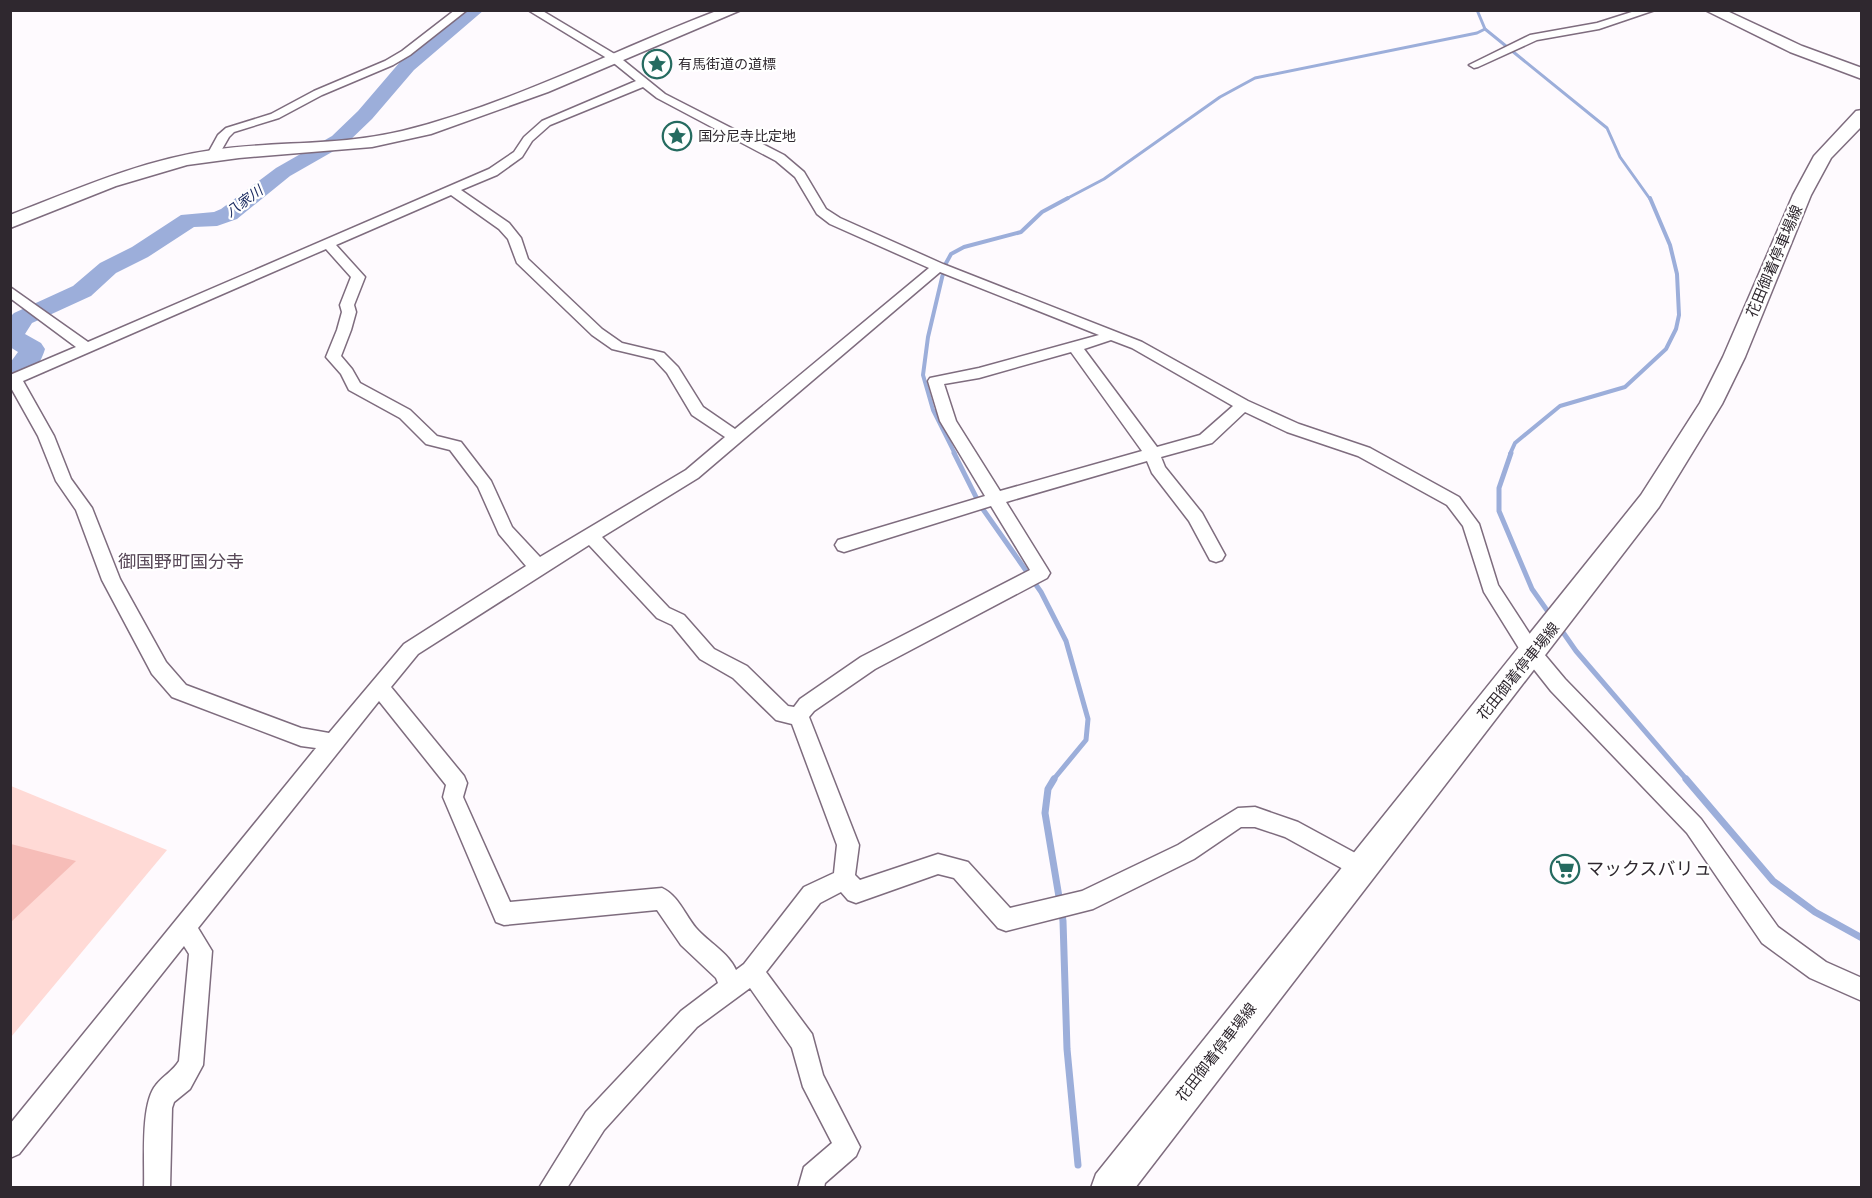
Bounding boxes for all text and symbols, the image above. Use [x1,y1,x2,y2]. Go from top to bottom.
place icon: 有馬街道の道標 [641,48,673,80]
place label: 有馬街道の道標 [678,56,776,72]
place icon: 国分尼寺比定地 [661,120,693,152]
place label: 国分尼寺比定地 [698,128,796,144]
water label: 八家川 [222,181,267,220]
street label: 花田御着停車場線 [1743,202,1805,320]
district label: 御国野町国分寺 [118,552,244,572]
street label: 花田御着停車場線 [1474,619,1562,723]
supermarket icon: マックスバリュ [1549,853,1581,885]
place label: マックスバリュ [1586,859,1711,879]
street label: 花田御着停車場線 [1172,999,1260,1105]

